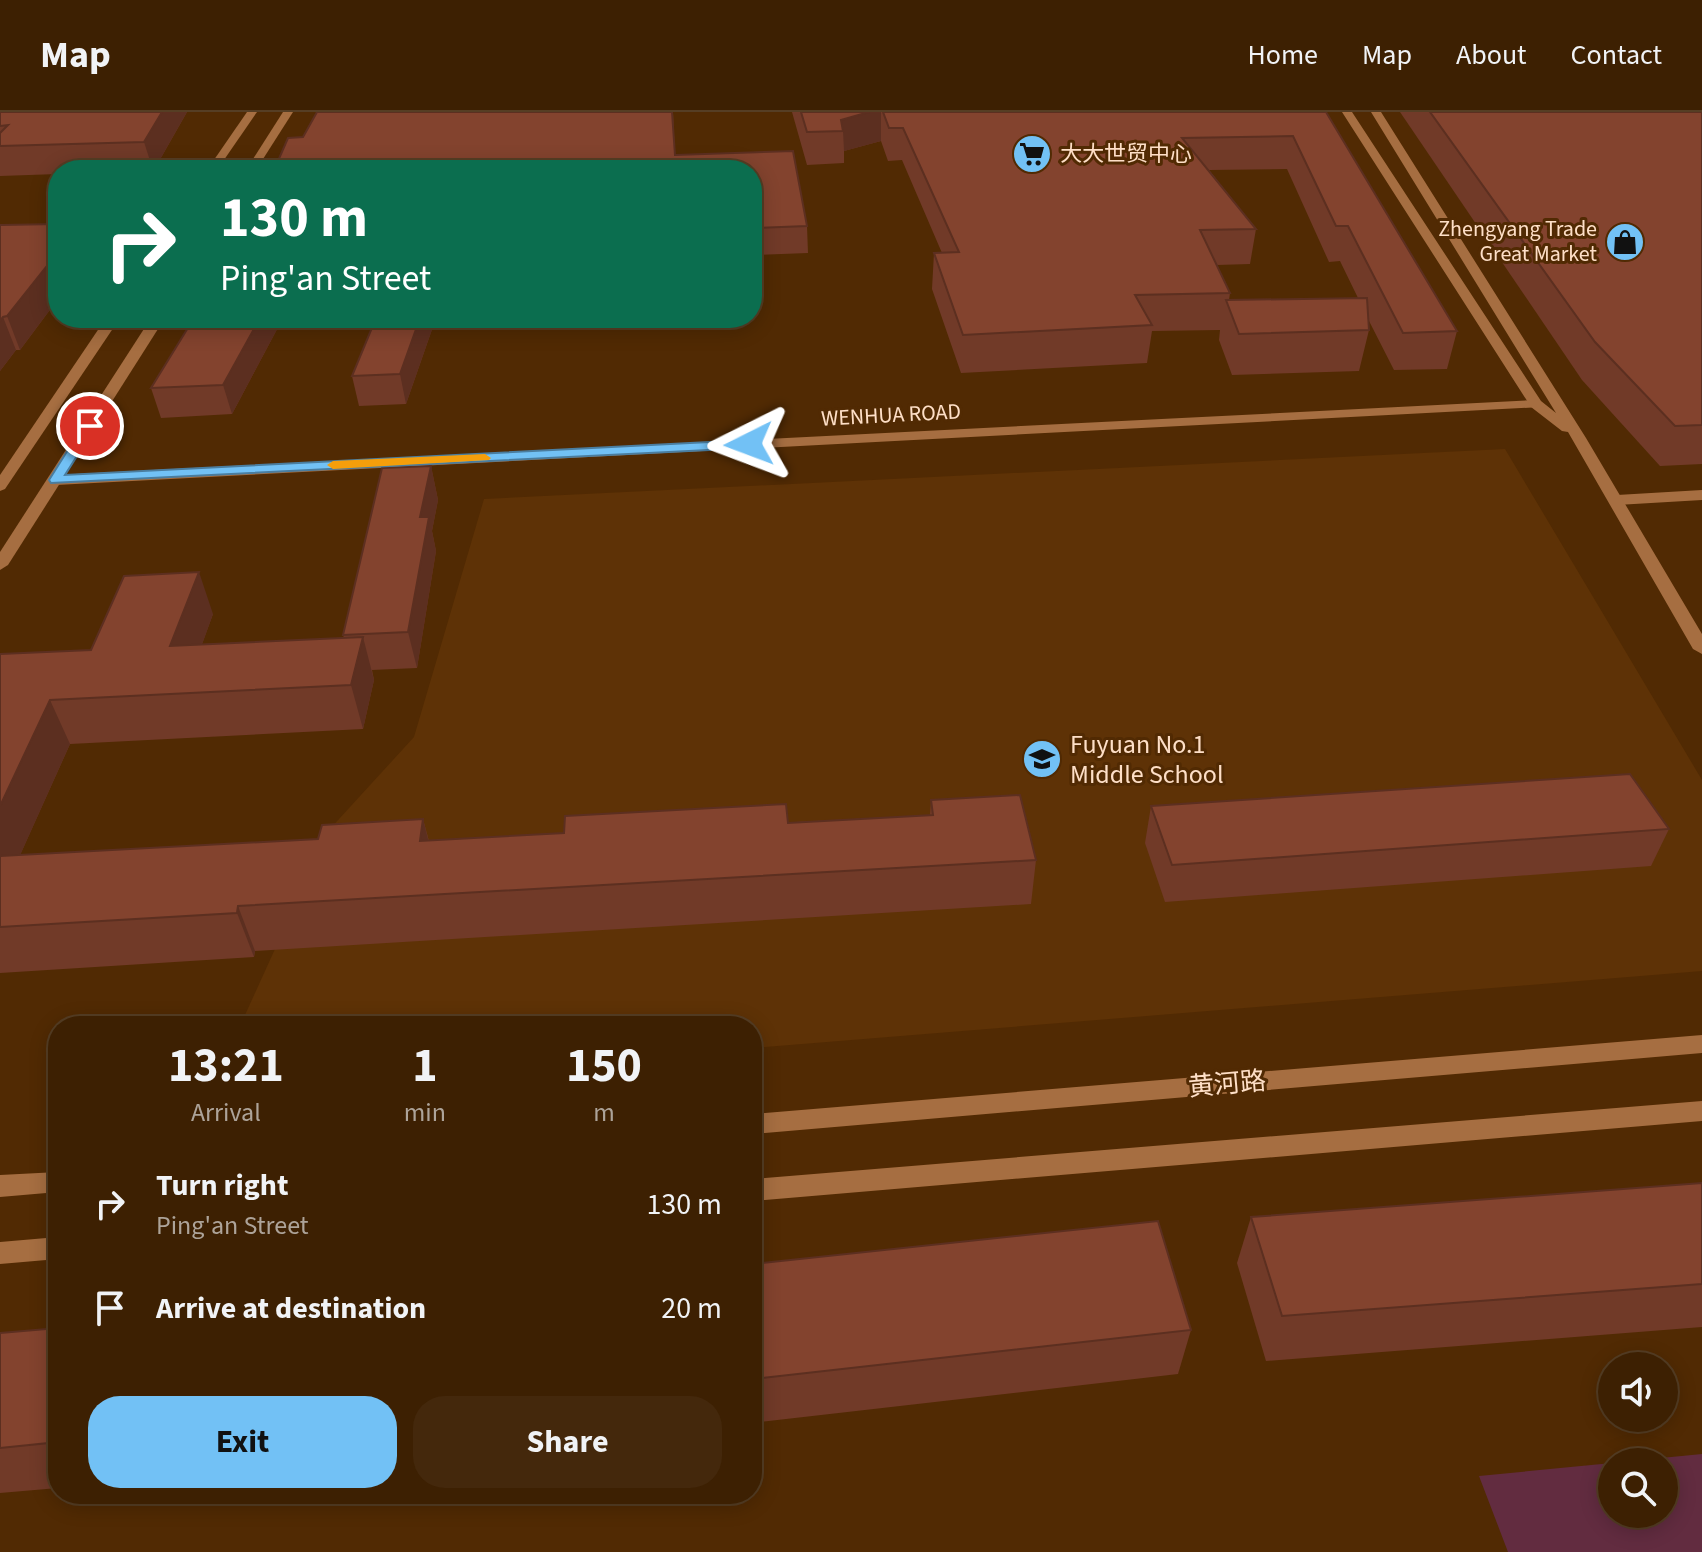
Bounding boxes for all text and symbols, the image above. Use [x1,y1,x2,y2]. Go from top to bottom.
text: Map [40,28,111,82]
text: Home [1247,35,1318,75]
text: Map [1362,35,1412,75]
text: About [1456,35,1527,75]
text: Contact [1571,35,1662,75]
supermarket icon: 大大世贸中心 [1011,133,1053,175]
place label: 大大世贸中心 [1060,138,1192,170]
text: 130 m [220,179,368,258]
icon: right [88,192,192,296]
place label: Zhengyang Trade Great Market [1438,213,1598,270]
shop icon: Zhengyang Trade Great Market [1604,221,1646,263]
text: Ping'an Street [220,253,431,304]
pin [56,392,124,460]
street label: WENHUA ROAD [820,395,962,435]
position arrow [707,402,791,486]
icon: arrive [68,404,112,448]
place label: Fuyuan No.1 Middle School [1070,726,1224,793]
school or university icon: Fuyuan No.1 Middle School [1021,738,1063,780]
text: 13:21 [168,1032,284,1100]
text: 1 [412,1032,438,1100]
text: 150 [566,1032,642,1100]
street label: 黄河路 [1187,1062,1267,1106]
text: Arrival [191,1094,261,1131]
text: min [404,1094,446,1131]
text: m [593,1094,615,1131]
text: Turn right [156,1164,288,1207]
icon: right [88,1182,132,1226]
text: 130 m [646,1183,722,1226]
text: Ping'an Street [156,1207,309,1244]
icon: arrive [88,1286,132,1330]
text: Arrive at destination [156,1287,426,1330]
text: 20 m [661,1287,722,1330]
map controls [1598,1352,1678,1528]
button: sound [1598,1352,1678,1432]
button: Exit [88,1396,397,1488]
button: Share [413,1396,722,1488]
button: search [1598,1448,1678,1528]

